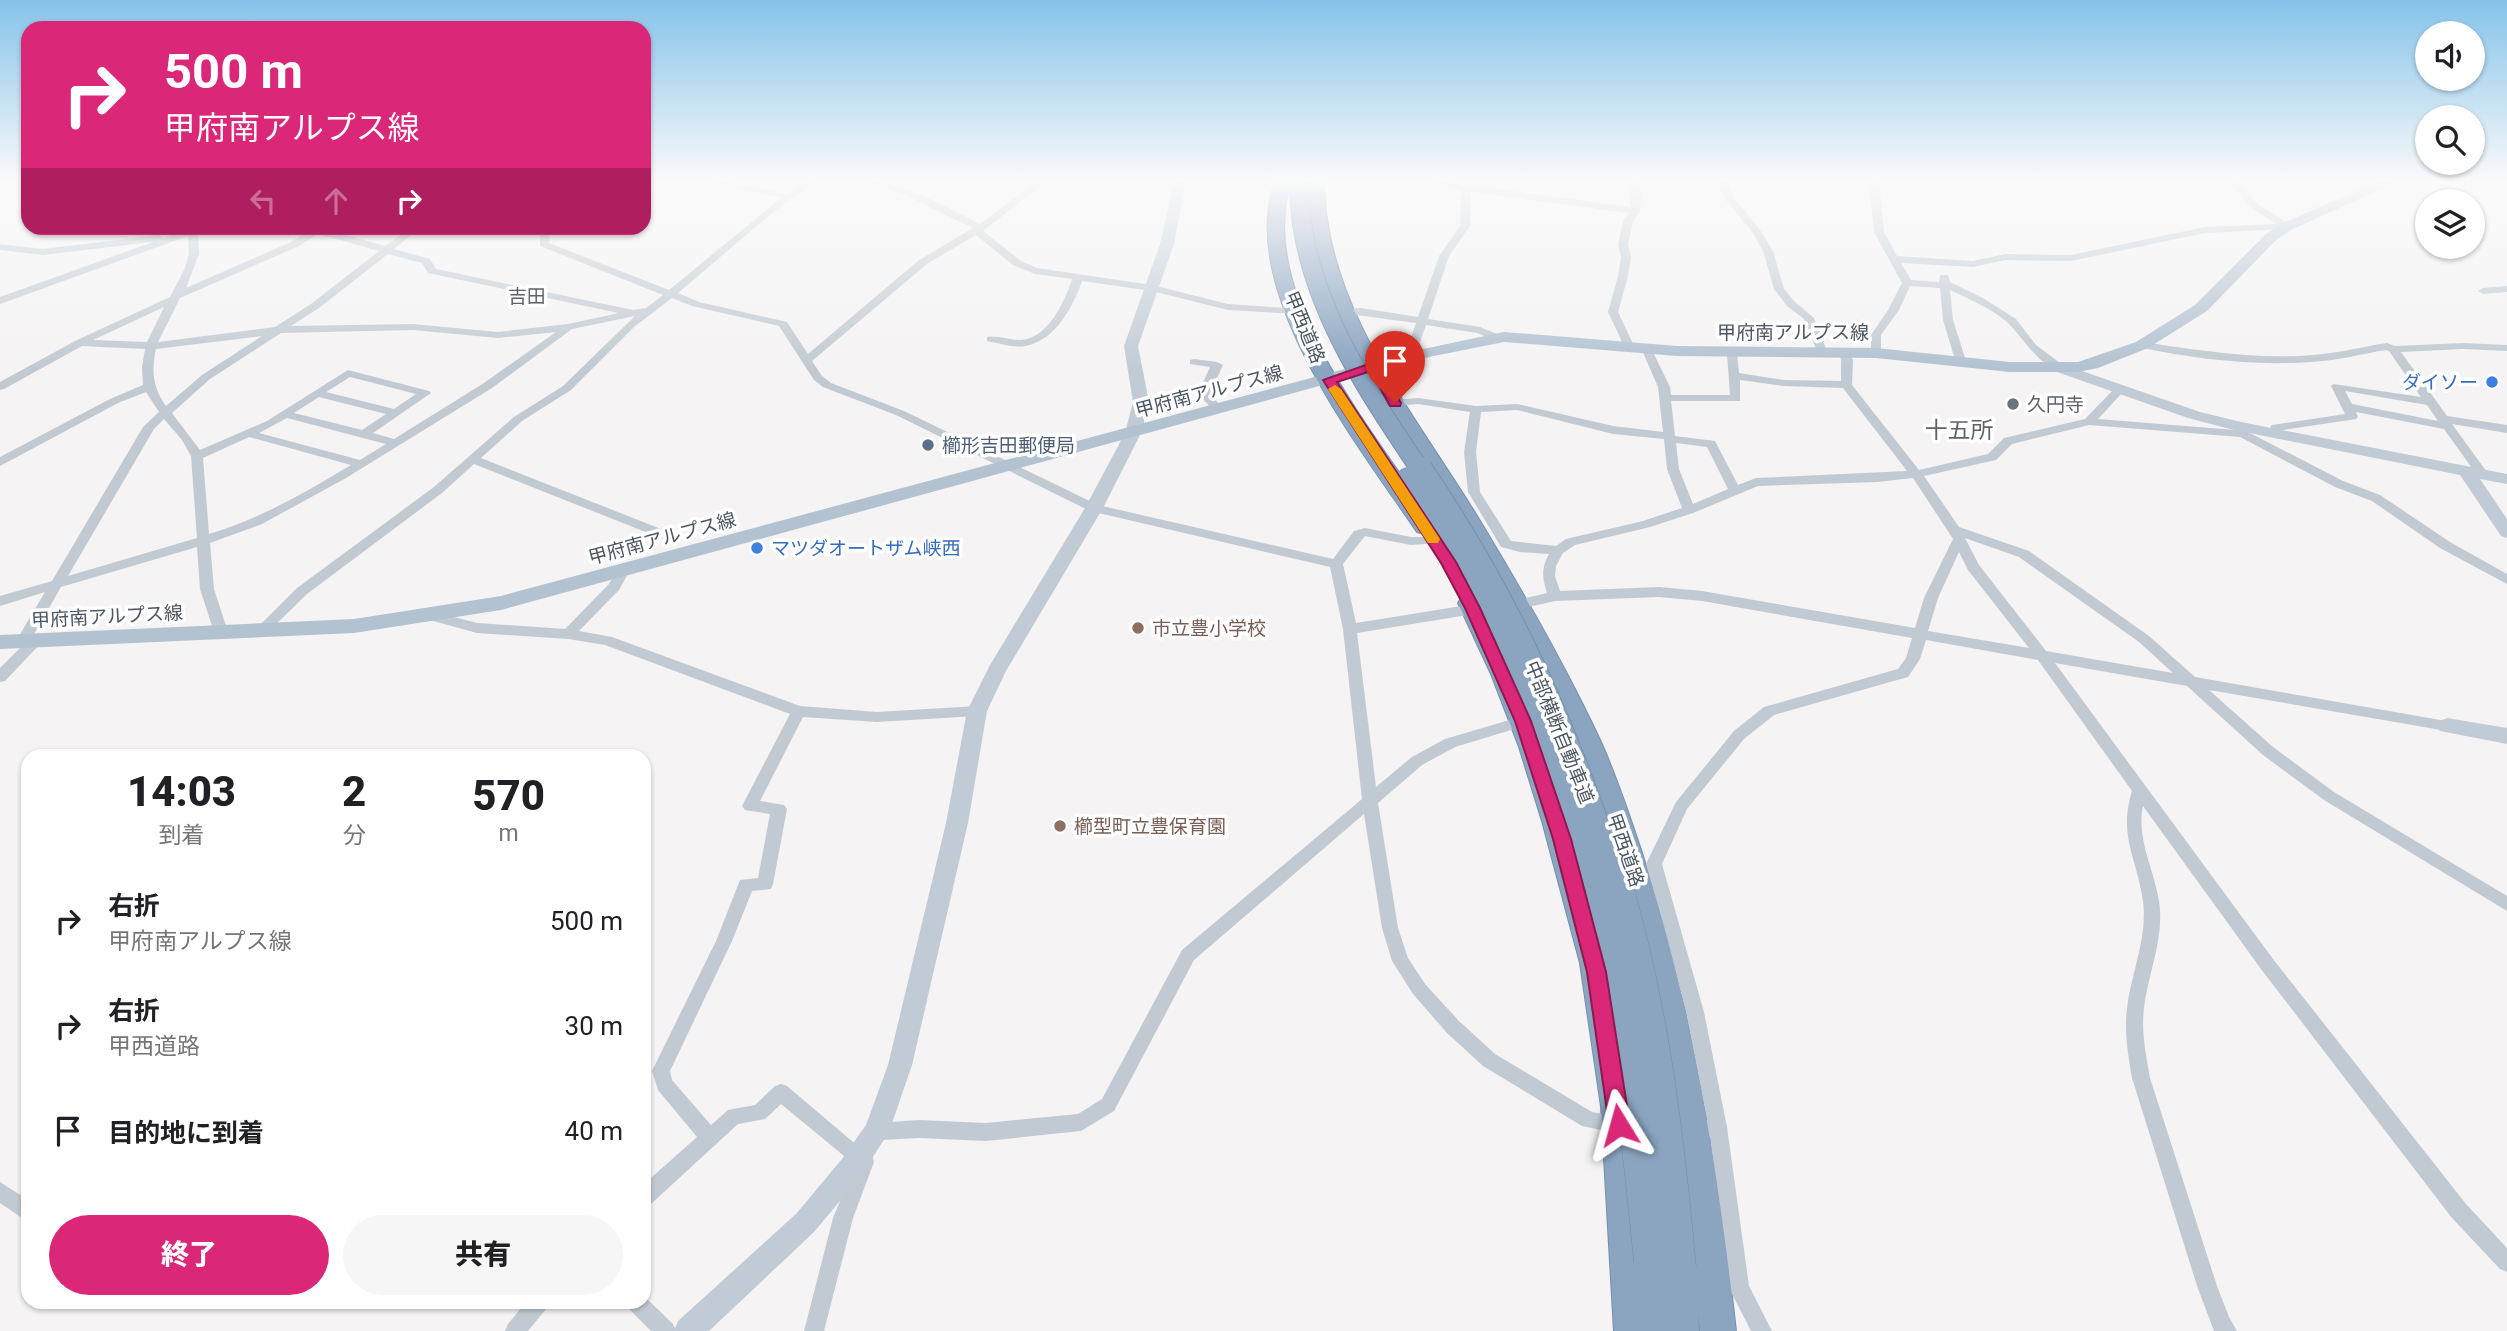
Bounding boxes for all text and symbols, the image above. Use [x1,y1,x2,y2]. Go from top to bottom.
map controls [2415,21,2485,259]
button: sound [2415,21,2485,91]
text: 500 m [164,43,303,100]
icon: right [49,49,140,140]
button: search [2415,105,2485,175]
text: 甲府南アルプス線 [164,109,420,147]
icon: left [244,182,282,220]
icon: ahead [317,182,355,220]
icon: right [390,182,428,220]
button: layers [2415,189,2485,259]
district label: 吉田 [508,285,546,308]
street label: 甲西道路 [1280,288,1329,367]
street label: 甲府南アルプス線 [1717,321,1869,344]
pin [1365,331,1425,403]
icon: arrive [1376,342,1414,380]
street label: 甲府南アルプス線 [1133,361,1285,422]
place label: ダイソー [2402,371,2478,394]
marker: ダイソー [2484,374,2500,390]
place label: 久円寺 [2027,393,2084,416]
marker: 久円寺 [2005,396,2021,412]
district label: 十五所 [1925,417,1994,444]
place label: 櫛形吉田郵便局 [942,434,1075,457]
marker: 櫛形吉田郵便局 [920,437,936,453]
street label: 甲府南アルプス線 [586,508,738,569]
place label: マツダオートザム峡西 [771,537,961,560]
marker: マツダオートザム峡西 [749,540,765,556]
street label: 甲府南アルプス線 [31,601,183,632]
place label: 市立豊小学校 [1152,617,1266,640]
marker: 市立豊小学校 [1130,620,1146,636]
street label: 中部横断自動車道 [1520,657,1599,807]
text: 14:03 [127,767,236,816]
text: 2 [342,767,366,816]
text: 570 [472,771,545,820]
street label: 甲西道路 [1602,810,1649,890]
place label: 櫛型町立豊保育園 [1074,815,1226,838]
marker: 櫛型町立豊保育園 [1052,818,1068,834]
text: m [499,820,519,847]
text: 到着 [159,822,205,849]
text: 分 [343,822,366,849]
text: 右折 [108,891,160,921]
icon: right [49,902,87,940]
text: 500 m [550,906,623,936]
text: 甲府南アルプス線 [108,928,292,955]
text: 右折 [108,996,160,1026]
icon: right [49,1007,87,1045]
text: 30 m [565,1011,623,1041]
text: 甲西道路 [108,1033,200,1060]
position arrow [1582,1088,1656,1162]
icon: arrive [49,1112,87,1150]
text: 40 m [565,1116,623,1146]
text: 目的地に到着 [108,1118,264,1148]
button: 終了 [49,1215,329,1295]
button: 共有 [343,1215,623,1295]

